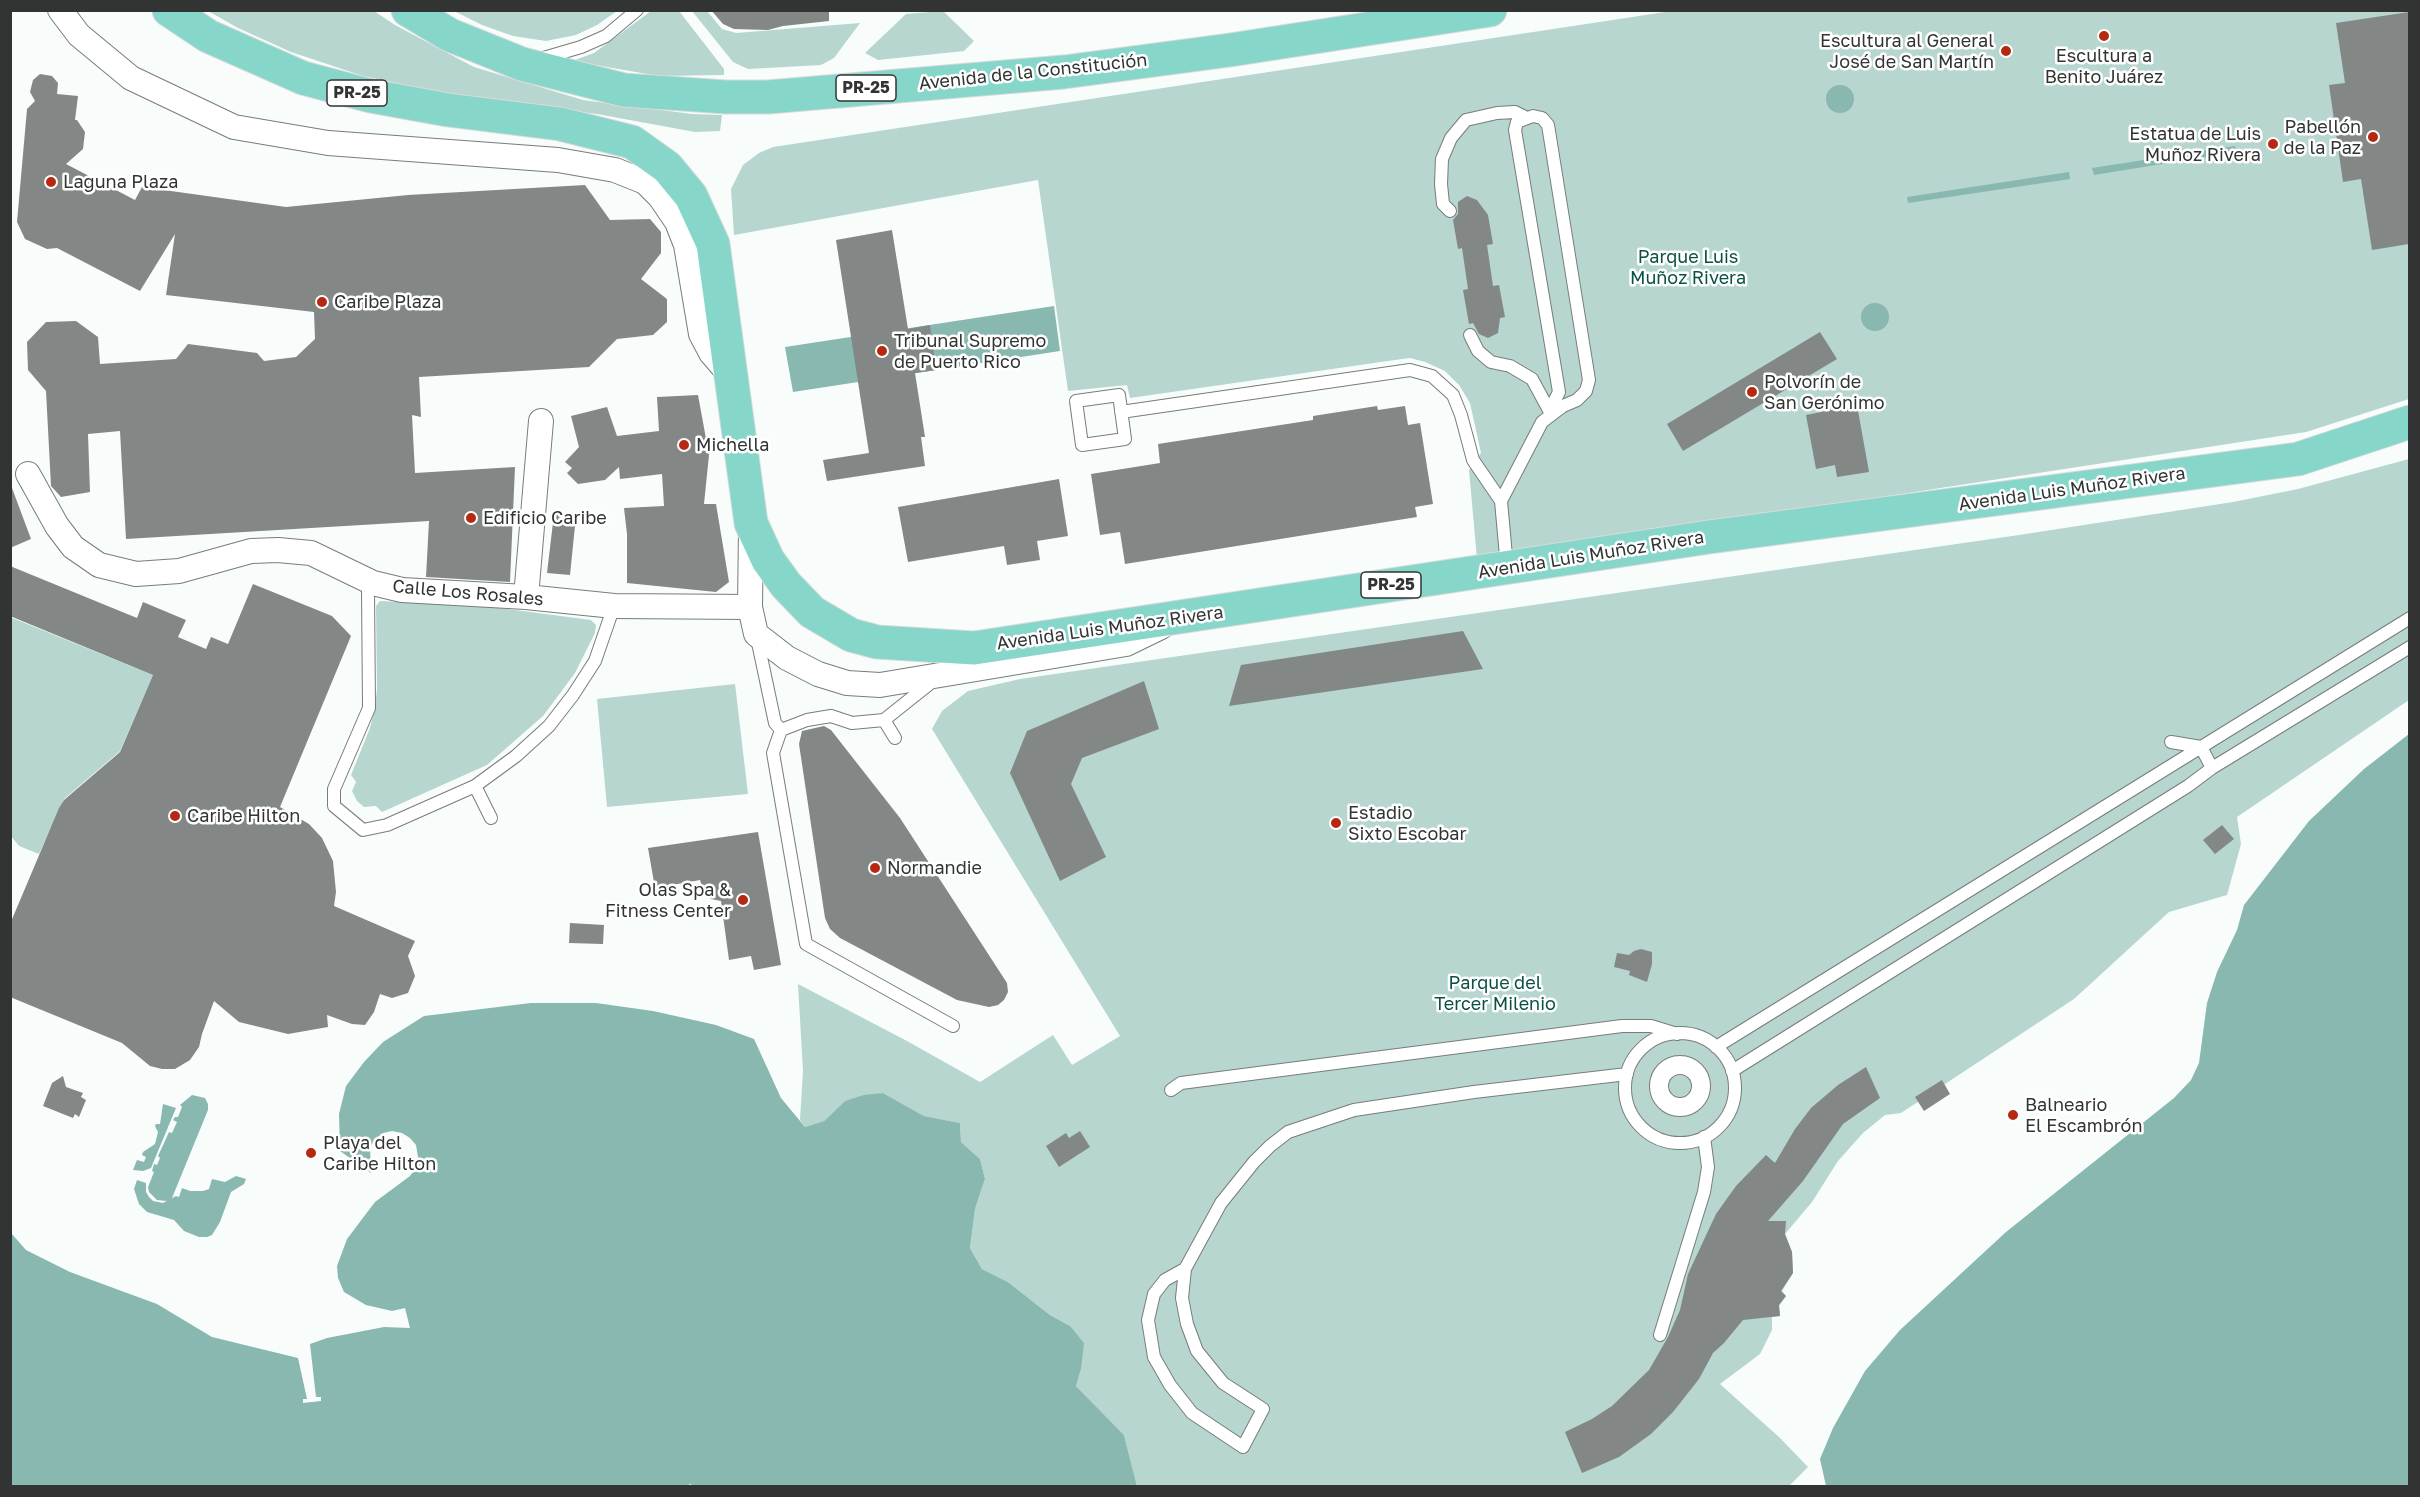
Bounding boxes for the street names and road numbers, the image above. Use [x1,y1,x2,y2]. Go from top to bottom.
street label: Avenida de la Constitución [918,49,1148,95]
road number: PR-25 [836,75,896,101]
road number: PR-25 [327,80,387,106]
street label: Avenida Luis Muñoz Rivera [1957,462,2187,516]
street label: Avenida Luis Muñoz Rivera [1476,526,1706,584]
road number: PR-25 [1361,572,1421,598]
street label: Calle Los Rosales [391,576,545,610]
street label: Avenida Luis Muñoz Rivera [995,601,1225,655]

